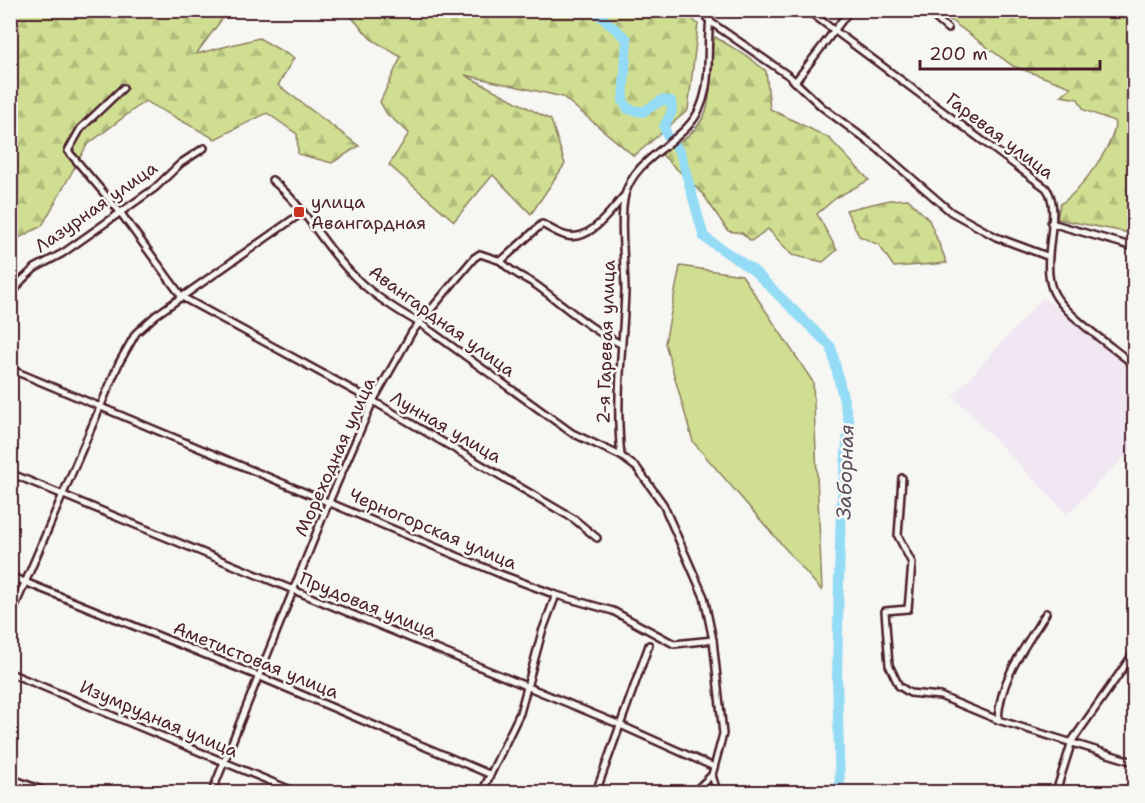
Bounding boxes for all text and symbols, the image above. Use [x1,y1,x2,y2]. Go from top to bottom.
scale bar [920,33,1100,71]
text: 200 m [929,42,988,66]
street label: Гаревая улица [941,87,1059,185]
street label: Лазурная улица [30,156,162,258]
place label: улица Авангардная [311,190,426,235]
marker: улица Авангардная [292,205,306,219]
street label: Авангардная улица [364,260,520,382]
street label: 2-я Гаревая улица [591,260,621,424]
street label: Мореходная улица [289,374,381,540]
street label: Лунная улица [386,385,506,469]
water label: Заборная [830,424,860,520]
street label: Черногорская улица [345,483,521,575]
street label: Прудовая улица [296,567,440,643]
street label: Аметистовая улица [170,616,342,704]
street label: Изумрудная улица [76,675,242,763]

